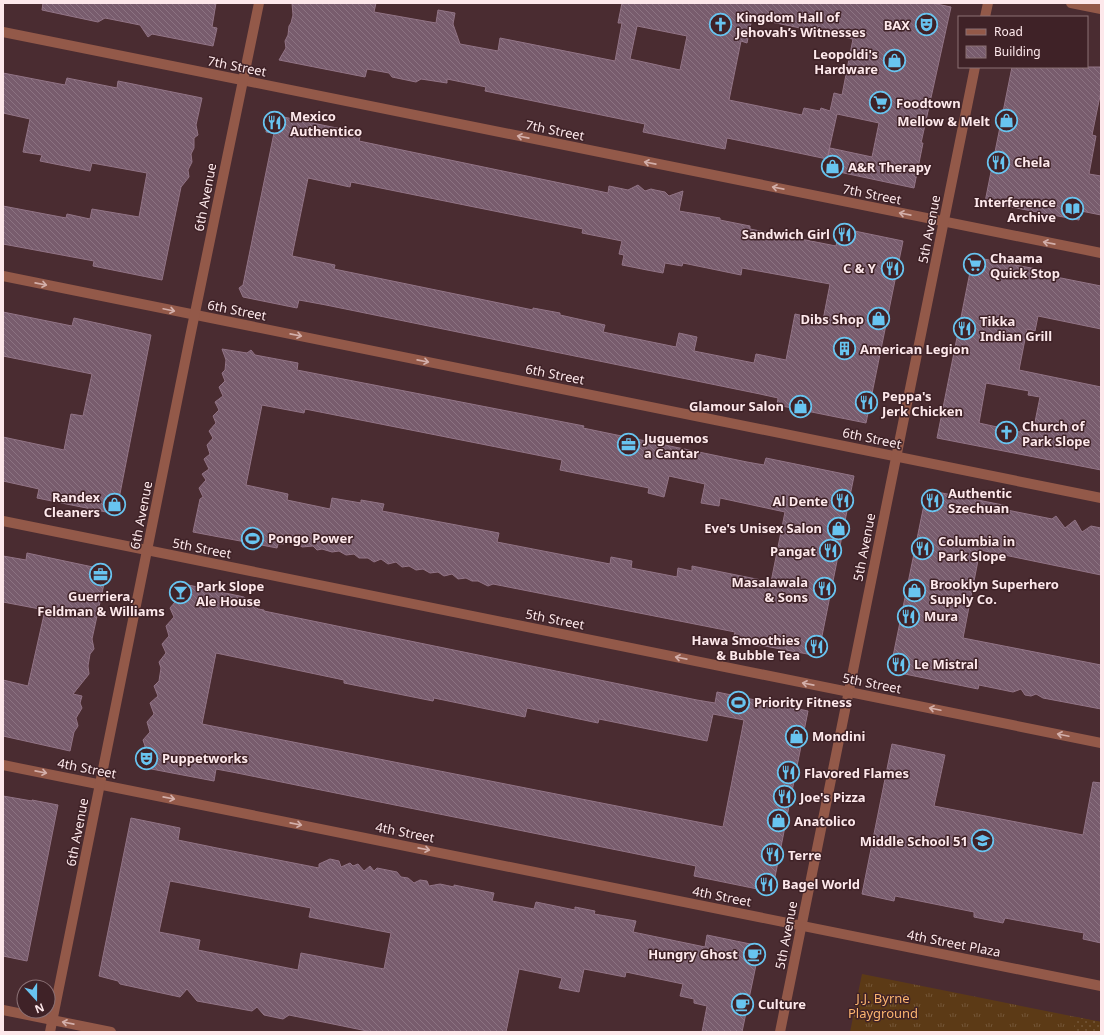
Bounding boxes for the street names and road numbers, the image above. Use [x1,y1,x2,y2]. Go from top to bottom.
street label: 7th Street [206,51,268,81]
street label: 7th Street [524,115,586,145]
street label: 6th Avenue [190,161,220,233]
street label: 7th Street [841,179,903,209]
street label: 5th Avenue [914,193,944,265]
street label: 6th Street [206,295,268,325]
street label: 6th Street [524,359,586,389]
street label: 6th Street [841,423,903,453]
street label: 6th Avenue [126,479,156,551]
street label: 5th Avenue [849,511,879,583]
street label: 5th Street [171,533,233,563]
street label: 5th Street [524,604,586,634]
street label: 5th Street [841,668,903,698]
street label: 4th Street [56,753,118,783]
street label: 6th Avenue [62,796,92,868]
street label: 4th Street [374,817,436,847]
street label: 4th Street [691,881,753,911]
street label: 5th Avenue [771,899,801,971]
street label: 4th Street Plaza [906,925,1002,961]

